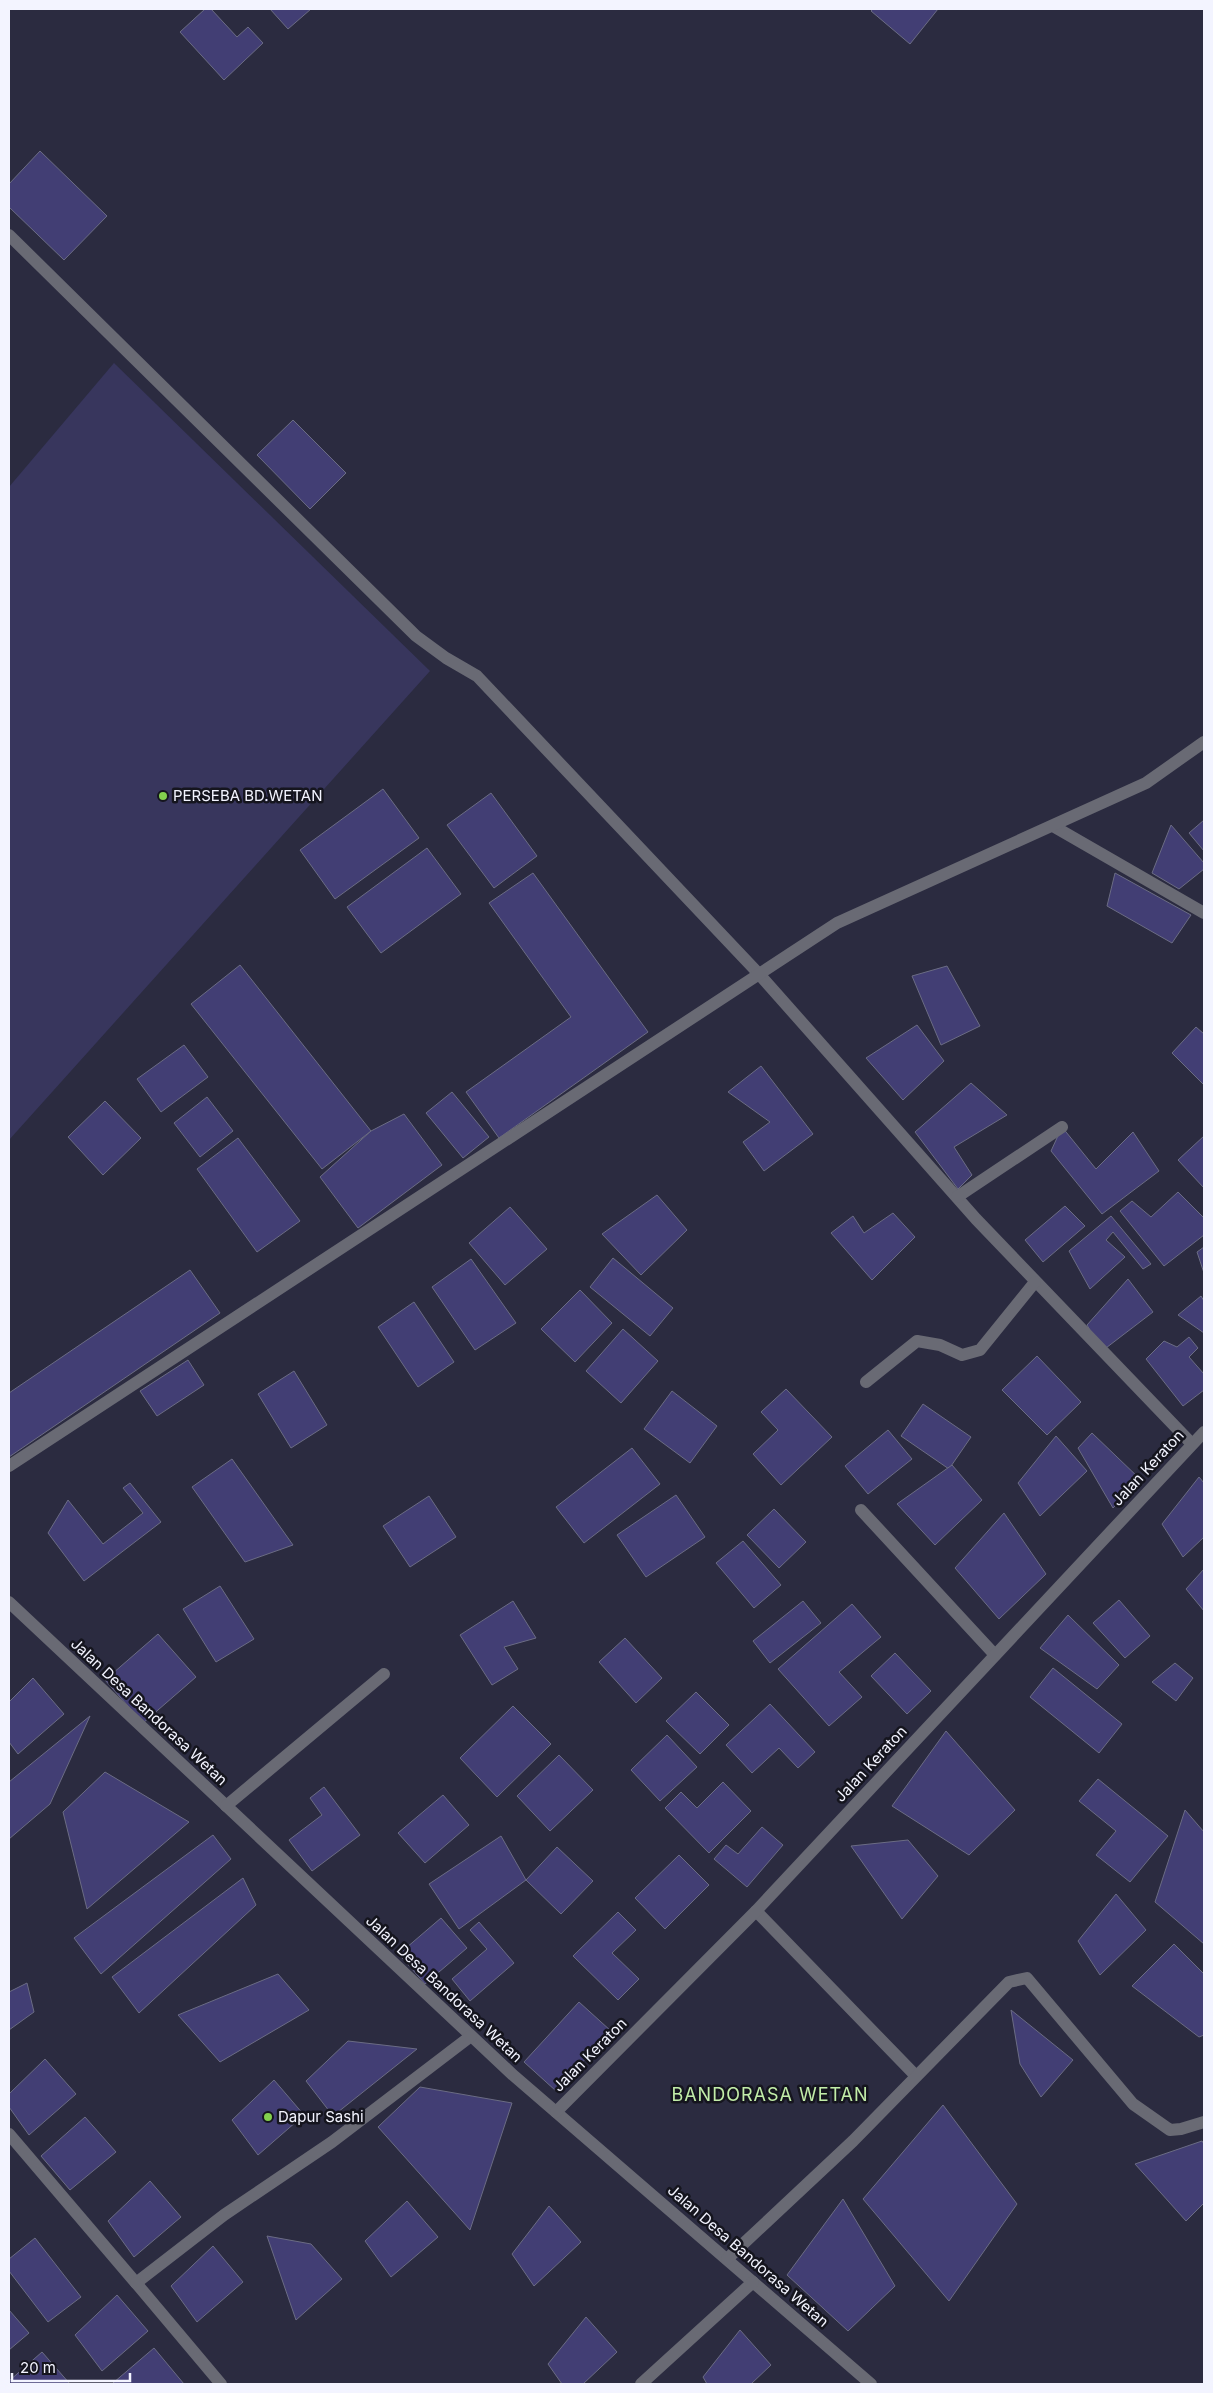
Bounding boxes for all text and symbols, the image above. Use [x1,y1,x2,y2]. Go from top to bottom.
place label: PERSEBA BD.WETAN [173,786,322,805]
marker: PERSEBA BD.WETAN [157,790,169,802]
street label: Jalan Keraton [1108,1426,1188,1510]
street label: Jalan Desa Bandorasa Wetan [67,1634,232,1789]
street label: Jalan Keraton [831,1722,911,1806]
street label: Jalan Desa Bandorasa Wetan [362,1911,527,2066]
street label: Jalan Keraton [549,2014,631,2096]
district label: BANDORASA WETAN [671,2084,869,2105]
place label: Dapur Sashi [278,2107,364,2126]
marker: Dapur Sashi [262,2111,274,2123]
street label: Jalan Desa Bandorasa Wetan [664,2180,833,2331]
scale bar [12,2350,130,2382]
text: 20 m [20,2358,56,2377]

